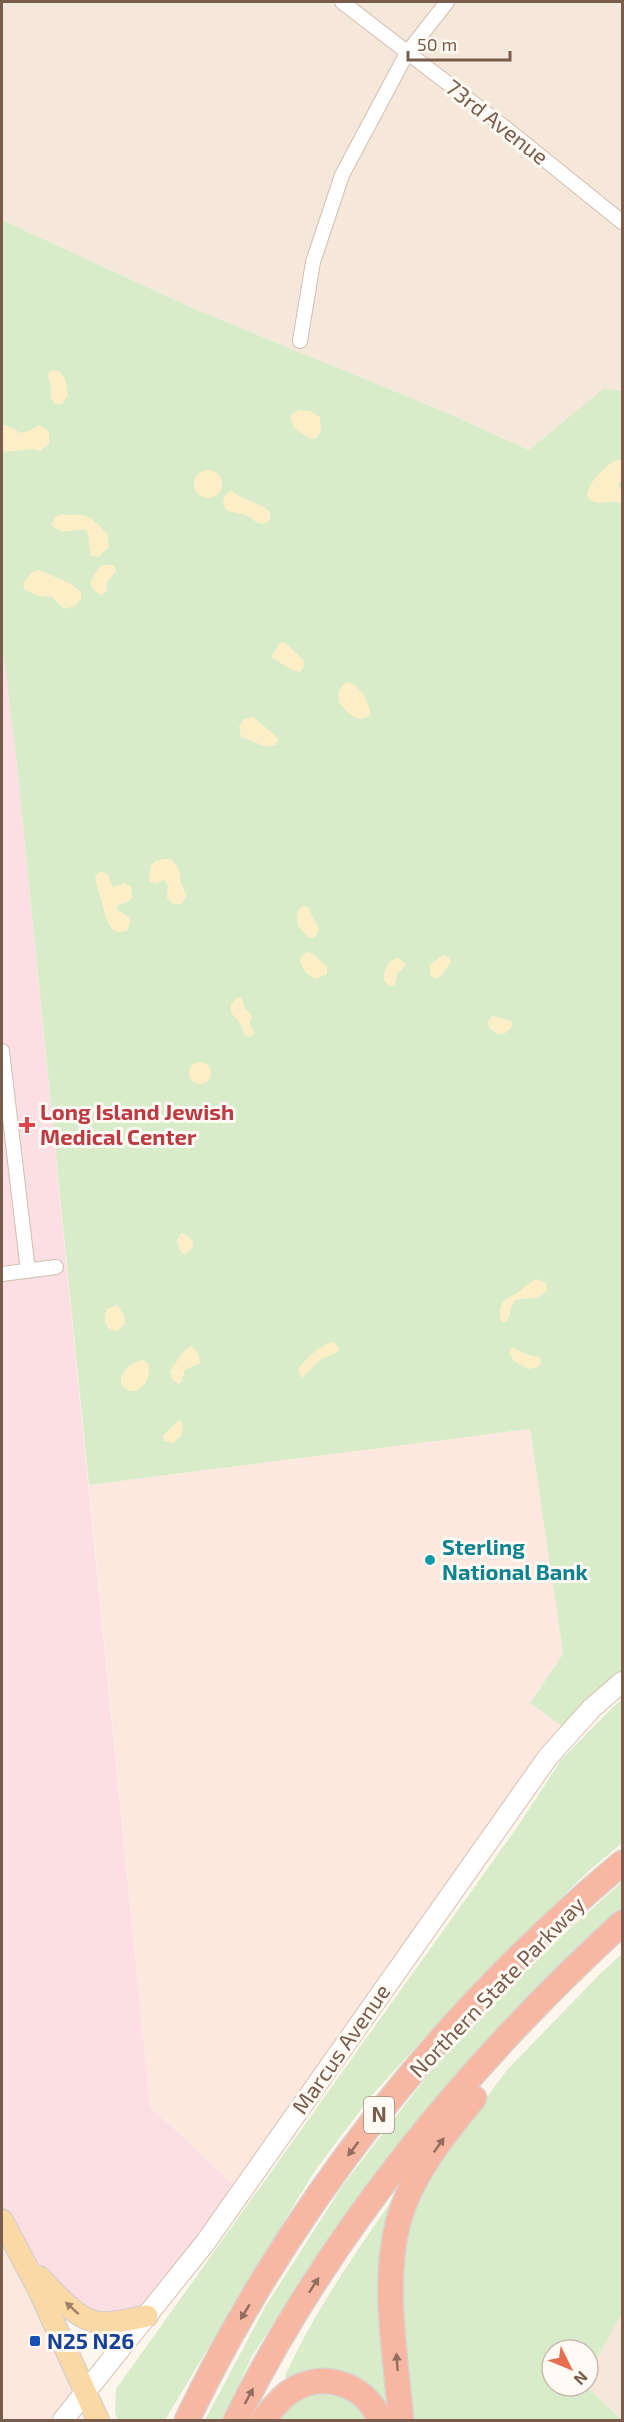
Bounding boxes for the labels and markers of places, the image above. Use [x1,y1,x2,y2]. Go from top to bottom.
place label: Long Island Jewish Medical Center [40,1098,234,1149]
marker: Long Island Jewish Medical Center [18,1116,36,1134]
place label: Sterling National Bank [442,1533,589,1584]
marker: Sterling National Bank [423,1553,437,1567]
place label: N25 N26 [47,2327,134,2353]
marker: N25 N26 [28,2334,42,2348]

